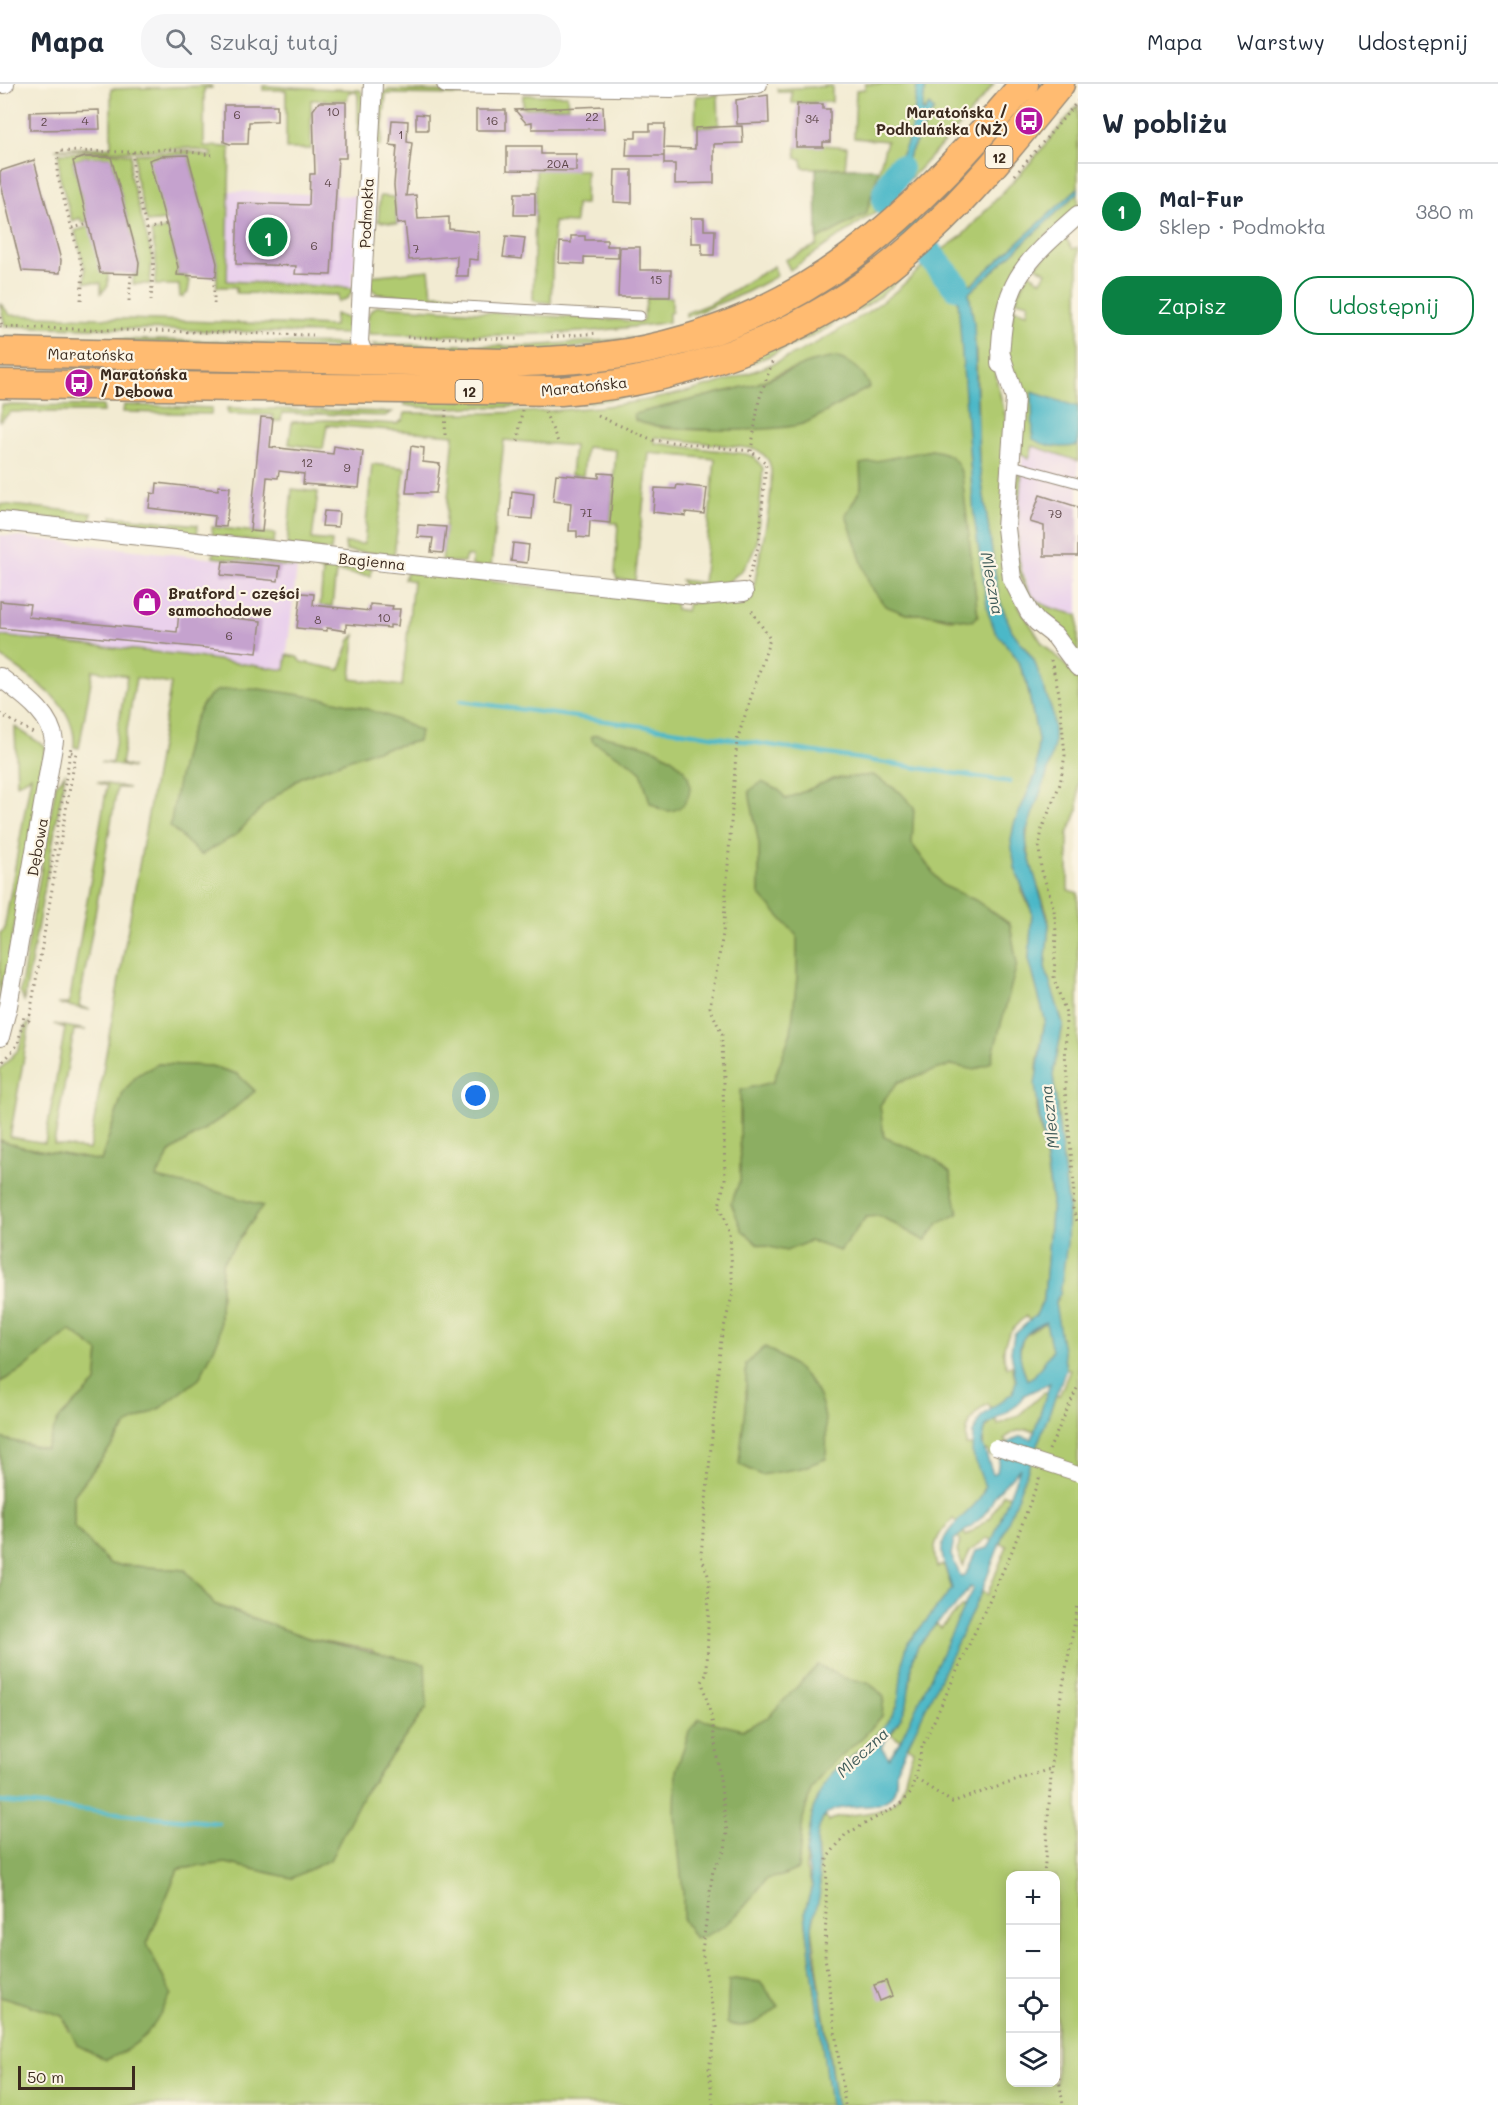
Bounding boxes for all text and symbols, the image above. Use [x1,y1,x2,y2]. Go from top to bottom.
search box [141,14,561,68]
text: Mapa [30,23,105,59]
icon: search [162,25,195,58]
text: Szukaj tutaj [210,27,339,56]
text: Mapa [1147,28,1203,55]
text: Warstwy [1236,28,1325,55]
text: Udostępnij [1358,28,1468,55]
place label: Maratońska / Podhalańska (NŻ) [876,102,1008,139]
house number: 10 [327,103,340,119]
bus stop icon: Maratońska / Podhalańska (NŻ) [1013,105,1045,137]
house number: 6 [233,106,241,122]
text: W pobliżu [1102,106,1228,140]
house number: 22 [585,108,599,124]
house number: 34 [805,110,819,126]
house number: 4 [81,112,89,128]
house number: 16 [486,112,498,128]
house number: 2 [41,113,47,129]
house number: 1 [398,126,404,142]
road number: 12 [986,146,1012,168]
house number: 20A [547,155,569,171]
house number: 4 [324,174,332,190]
street label: Podmokła [354,177,378,249]
text: Mal-Fur [1159,184,1244,213]
text: 1 [1117,198,1126,224]
text: 380 m [1416,198,1474,224]
text: Sklep · Podmokła [1159,213,1326,239]
pin: 1 [248,214,288,260]
house number: 6 [310,237,318,253]
house number: 7 [413,240,420,256]
house number: 15 [650,271,662,287]
button: Zapisz [1102,276,1282,335]
button: Udostępnij [1294,276,1474,335]
street label: Maratońska [48,343,134,365]
place label: Maratońska / Dębowa [100,364,188,401]
bus stop icon: Maratońska / Dębowa [63,367,95,399]
street label: Maratońska [540,372,628,400]
road number: 12 [456,380,482,402]
house number: 12 [301,454,313,470]
house number: 9 [343,459,351,475]
house number: 7I [580,504,592,520]
house number: 79 [1048,505,1062,521]
street label: Bagienna [338,548,406,574]
water label: Mleczna [977,550,1009,616]
place label: Bratford - części samochodowe [168,583,300,620]
shop icon: Bratford - części samochodowe [131,586,163,618]
house number: 10 [378,609,391,625]
house number: 8 [314,611,322,627]
house number: 6 [225,627,233,643]
street label: Dębowa [22,816,52,878]
your location [461,1081,490,1110]
water label: Mleczna [1035,1084,1063,1150]
water label: Mleczna [832,1723,892,1781]
map controls [1006,1871,1060,2087]
button: + [1006,1871,1060,1925]
button: − [1006,1925,1060,1979]
button: locate [1006,1979,1060,2033]
button: layers [1006,2033,1060,2087]
scale bar [18,2063,135,2090]
text: 50 m [27,2066,64,2087]

